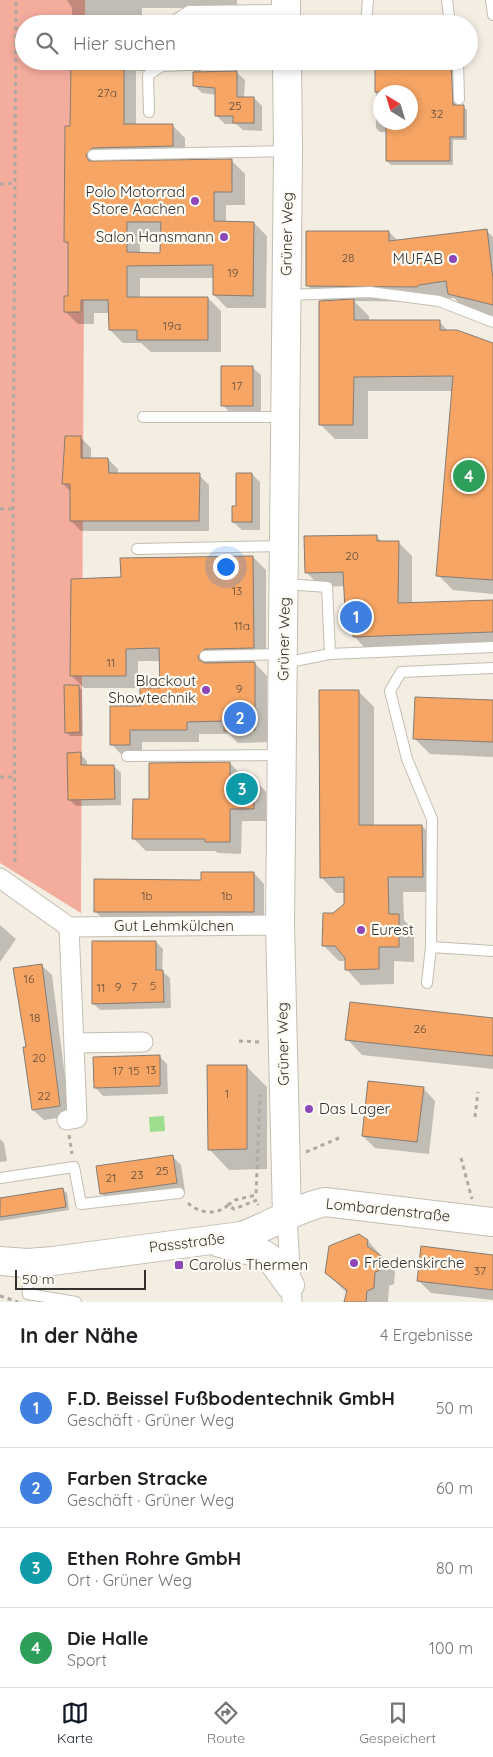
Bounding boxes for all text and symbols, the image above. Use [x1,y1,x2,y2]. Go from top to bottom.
search box [15,15,478,70]
icon: search [33,29,61,57]
text: Hier suchen [73,31,176,55]
house number: 27a [97,85,117,100]
north arrow [373,85,418,130]
house number: 25 [228,98,242,113]
house number: 32 [431,106,444,121]
place label: Polo Motorrad Store Aachen [86,182,185,218]
street label: Grüner Weg [276,192,297,276]
marker: Polo Motorrad Store Aachen [189,195,201,207]
place label: Salon Hansmann [96,227,214,246]
marker: Salon Hansmann [218,231,230,243]
place label: MUFAB [392,249,443,268]
house number: 28 [341,250,355,265]
marker: MUFAB [447,253,459,265]
house number: 19 [227,265,239,280]
house number: 19a [163,318,181,333]
house number: 17 [232,378,242,393]
pin: 4 [453,457,485,495]
house number: 20 [345,548,359,563]
your location [213,554,239,580]
house number: 13 [232,583,242,598]
street label: Grüner Weg [273,597,294,681]
pin: 1 [340,598,372,636]
house number: 11a [234,618,250,633]
house number: 11 [107,655,115,670]
place label: Blackout Showtechnik [108,671,196,707]
house number: 9 [236,681,243,696]
marker: Blackout Showtechnik [200,684,212,696]
pin: 2 [224,699,256,737]
pin: 3 [226,770,258,808]
house number: 1b [141,888,153,903]
house number: 1b [221,888,233,903]
street label: Gut Lehmkülchen [114,916,234,935]
place label: Eurest [371,920,414,939]
marker: Eurest [355,924,367,936]
house number: 16 [24,971,35,986]
house number: 5 [150,978,156,993]
house number: 9 [115,979,122,994]
house number: 7 [131,979,137,994]
house number: 11 [97,980,105,995]
street label: Grüner Weg [272,1002,293,1086]
house number: 18 [30,1010,40,1025]
house number: 26 [413,1021,427,1036]
house number: 20 [32,1050,46,1065]
house number: 13 [146,1062,156,1077]
house number: 17 [113,1063,123,1078]
house number: 15 [129,1063,139,1078]
house number: 1 [225,1086,229,1101]
house number: 22 [37,1088,51,1103]
place label: Das Lager [319,1099,391,1118]
marker: Das Lager [303,1103,315,1115]
house number: 25 [155,1163,169,1178]
house number: 23 [131,1167,143,1182]
house number: 21 [105,1170,117,1185]
street label: Lombardenstraße [325,1194,451,1225]
street label: Passstraße [148,1228,226,1257]
place label: Friedenskirche [364,1253,465,1272]
place label: Carolus Thermen [189,1255,308,1274]
marker: Friedenskirche [348,1257,360,1269]
marker: Carolus Thermen [173,1259,185,1271]
house number: 37 [474,1263,486,1278]
scale bar [15,1267,146,1290]
text: 50 m [22,1270,55,1288]
text: In der Nähe [20,1322,138,1348]
text: 4 Ergebnisse [380,1325,473,1345]
text: F.D. Beissel Fußbodentechnik GmbH [67,1386,395,1410]
text: 1 [33,1398,39,1418]
text: 50 m [436,1398,473,1418]
text: Geschäft · Grüner Weg [67,1410,234,1430]
text: Farben Stracke [67,1466,208,1490]
text: 2 [31,1478,41,1498]
text: 60 m [436,1478,473,1498]
text: Geschäft · Grüner Weg [67,1490,234,1510]
text: Ethen Rohre GmbH [67,1546,241,1570]
text: 3 [32,1558,40,1578]
text: 80 m [436,1558,473,1578]
text: Ort · Grüner Weg [67,1570,192,1590]
text: Die Halle [67,1626,148,1650]
text: 4 [31,1638,41,1658]
text: 100 m [429,1638,473,1658]
text: Sport [67,1650,107,1670]
tab: Karte [57,1699,93,1747]
tab: Route [207,1699,245,1747]
tab: Gespeichert [359,1699,436,1747]

